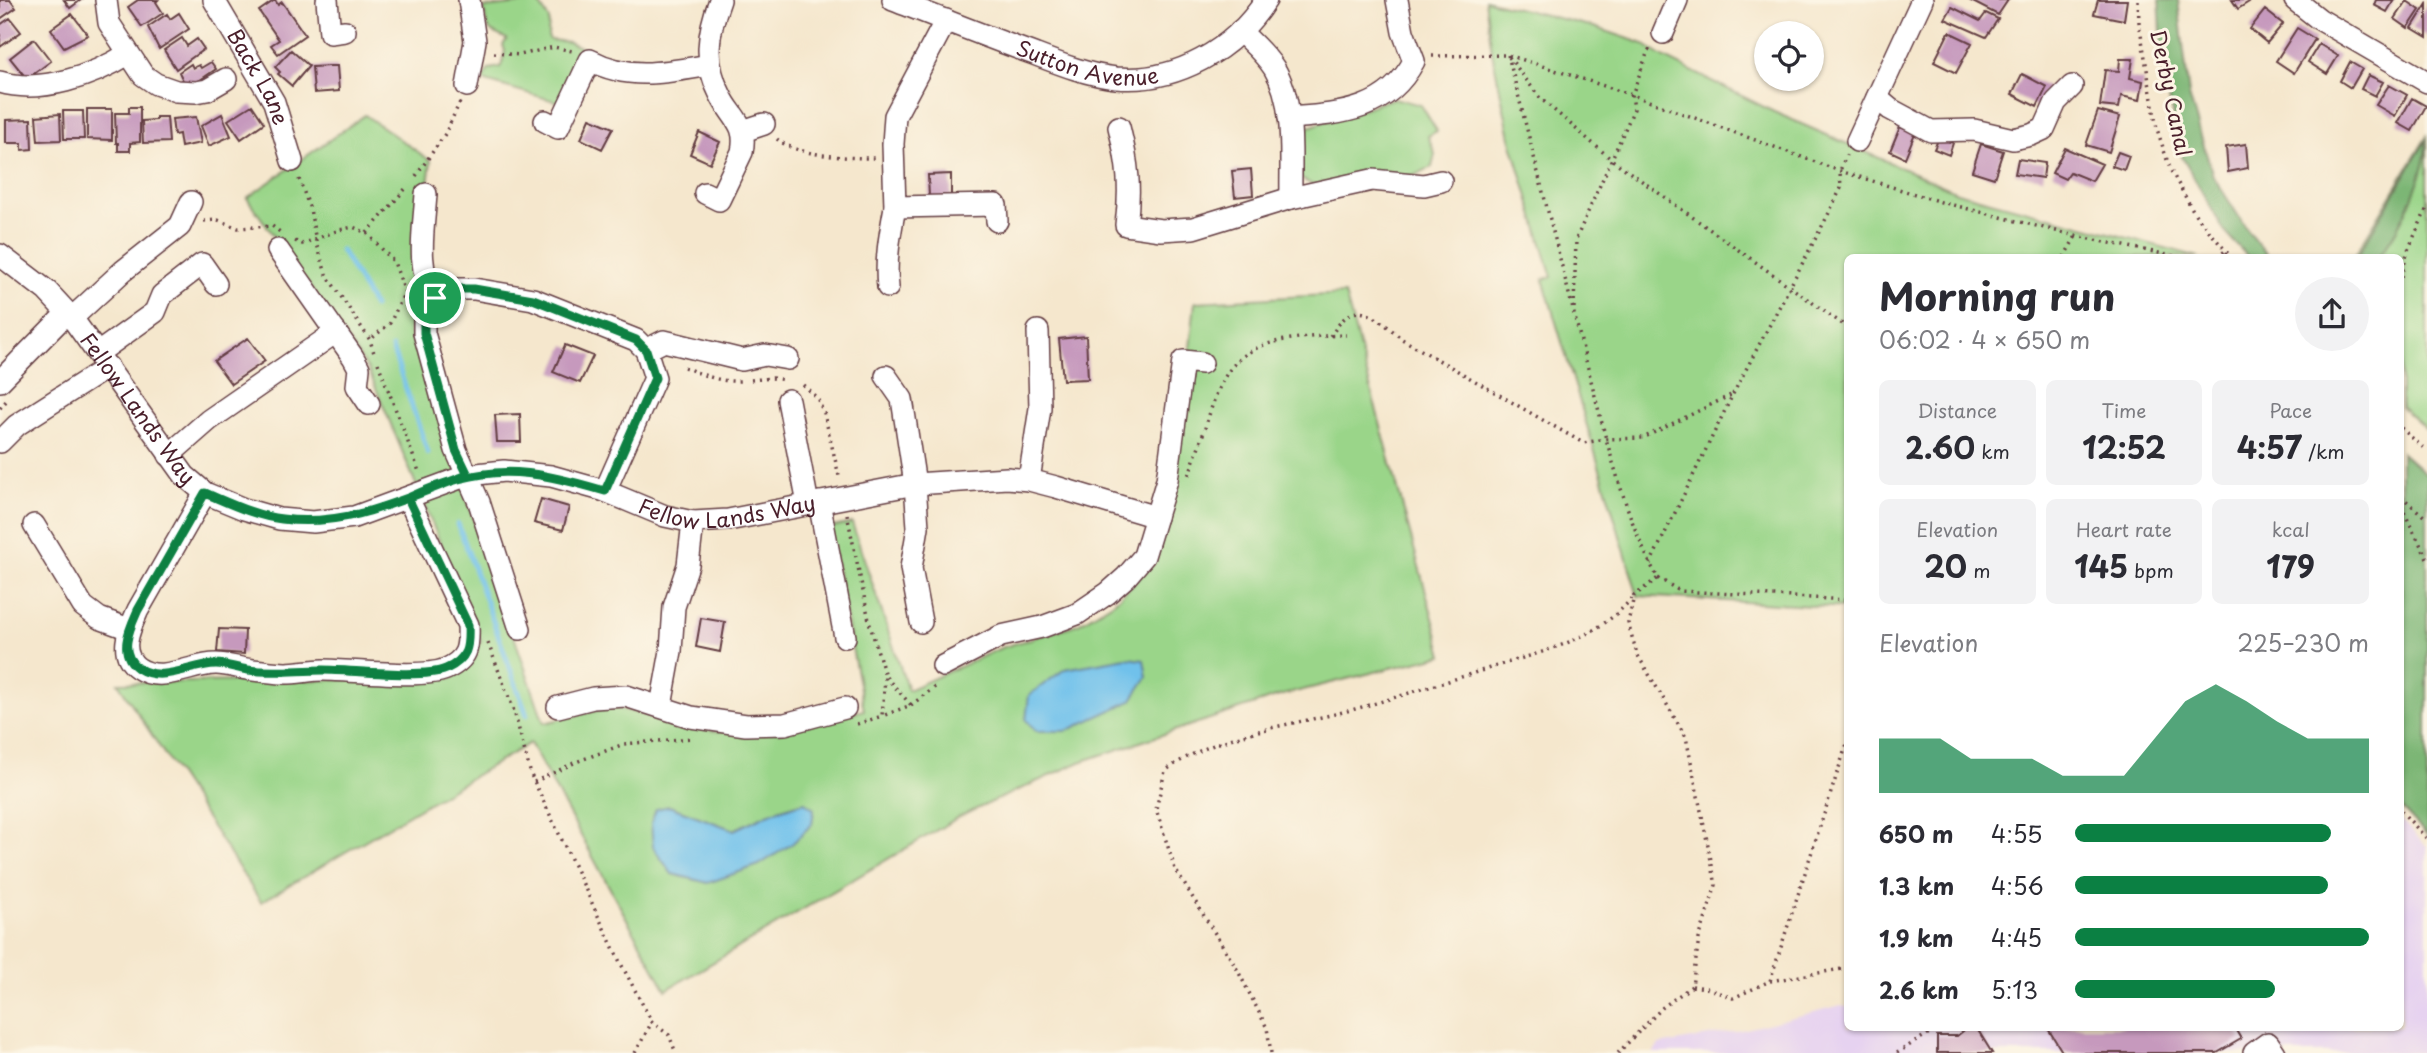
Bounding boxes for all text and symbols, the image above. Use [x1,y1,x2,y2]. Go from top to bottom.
map controls [1754,21,1824,91]
button: locate [1754,21,1824,91]
street label: Back Lane [220,22,298,129]
street label: Derby Canal [2143,26,2201,159]
street label: Sutton Avenue [1012,31,1161,93]
text: Morning run [1879,267,2115,324]
pin [405,268,465,328]
button: share [2295,277,2369,351]
icon: arrive [416,279,454,317]
text: 06:02 · 4 × 650 m [1879,322,2090,357]
street label: Fellow Lands Way [73,325,203,492]
text: Distance [1917,396,1997,424]
text: Time [2102,396,2146,424]
text: Pace [2269,396,2312,424]
text: 2.60 [1905,424,1975,469]
text: 12:52 [2082,424,2166,469]
text: 4:57 [2237,424,2302,469]
text: km [1975,437,2010,465]
text: /km [2302,437,2345,465]
street label: Fellow Lands Way [634,486,818,537]
text: Elevation [1916,515,1998,543]
text: Heart rate [2076,515,2172,543]
text: kcal [2272,515,2310,543]
text: 20 [1924,543,1967,588]
text: 145 [2074,543,2128,588]
text: 179 [2266,543,2315,588]
text: m [1967,556,1991,584]
text: bpm [2128,556,2174,584]
text: Elevation [1879,625,1978,660]
text: 225–230 m [2237,625,2369,660]
text: 650 m [1879,816,1953,851]
text: 4:55 [1991,816,2042,851]
text: 1.3 km [1879,868,1954,903]
text: 4:56 [1991,868,2044,903]
text: 1.9 km [1879,920,1953,955]
text: 4:45 [1991,920,2042,955]
text: 2.6 km [1879,972,1959,1007]
text: 5:13 [1991,972,2038,1007]

